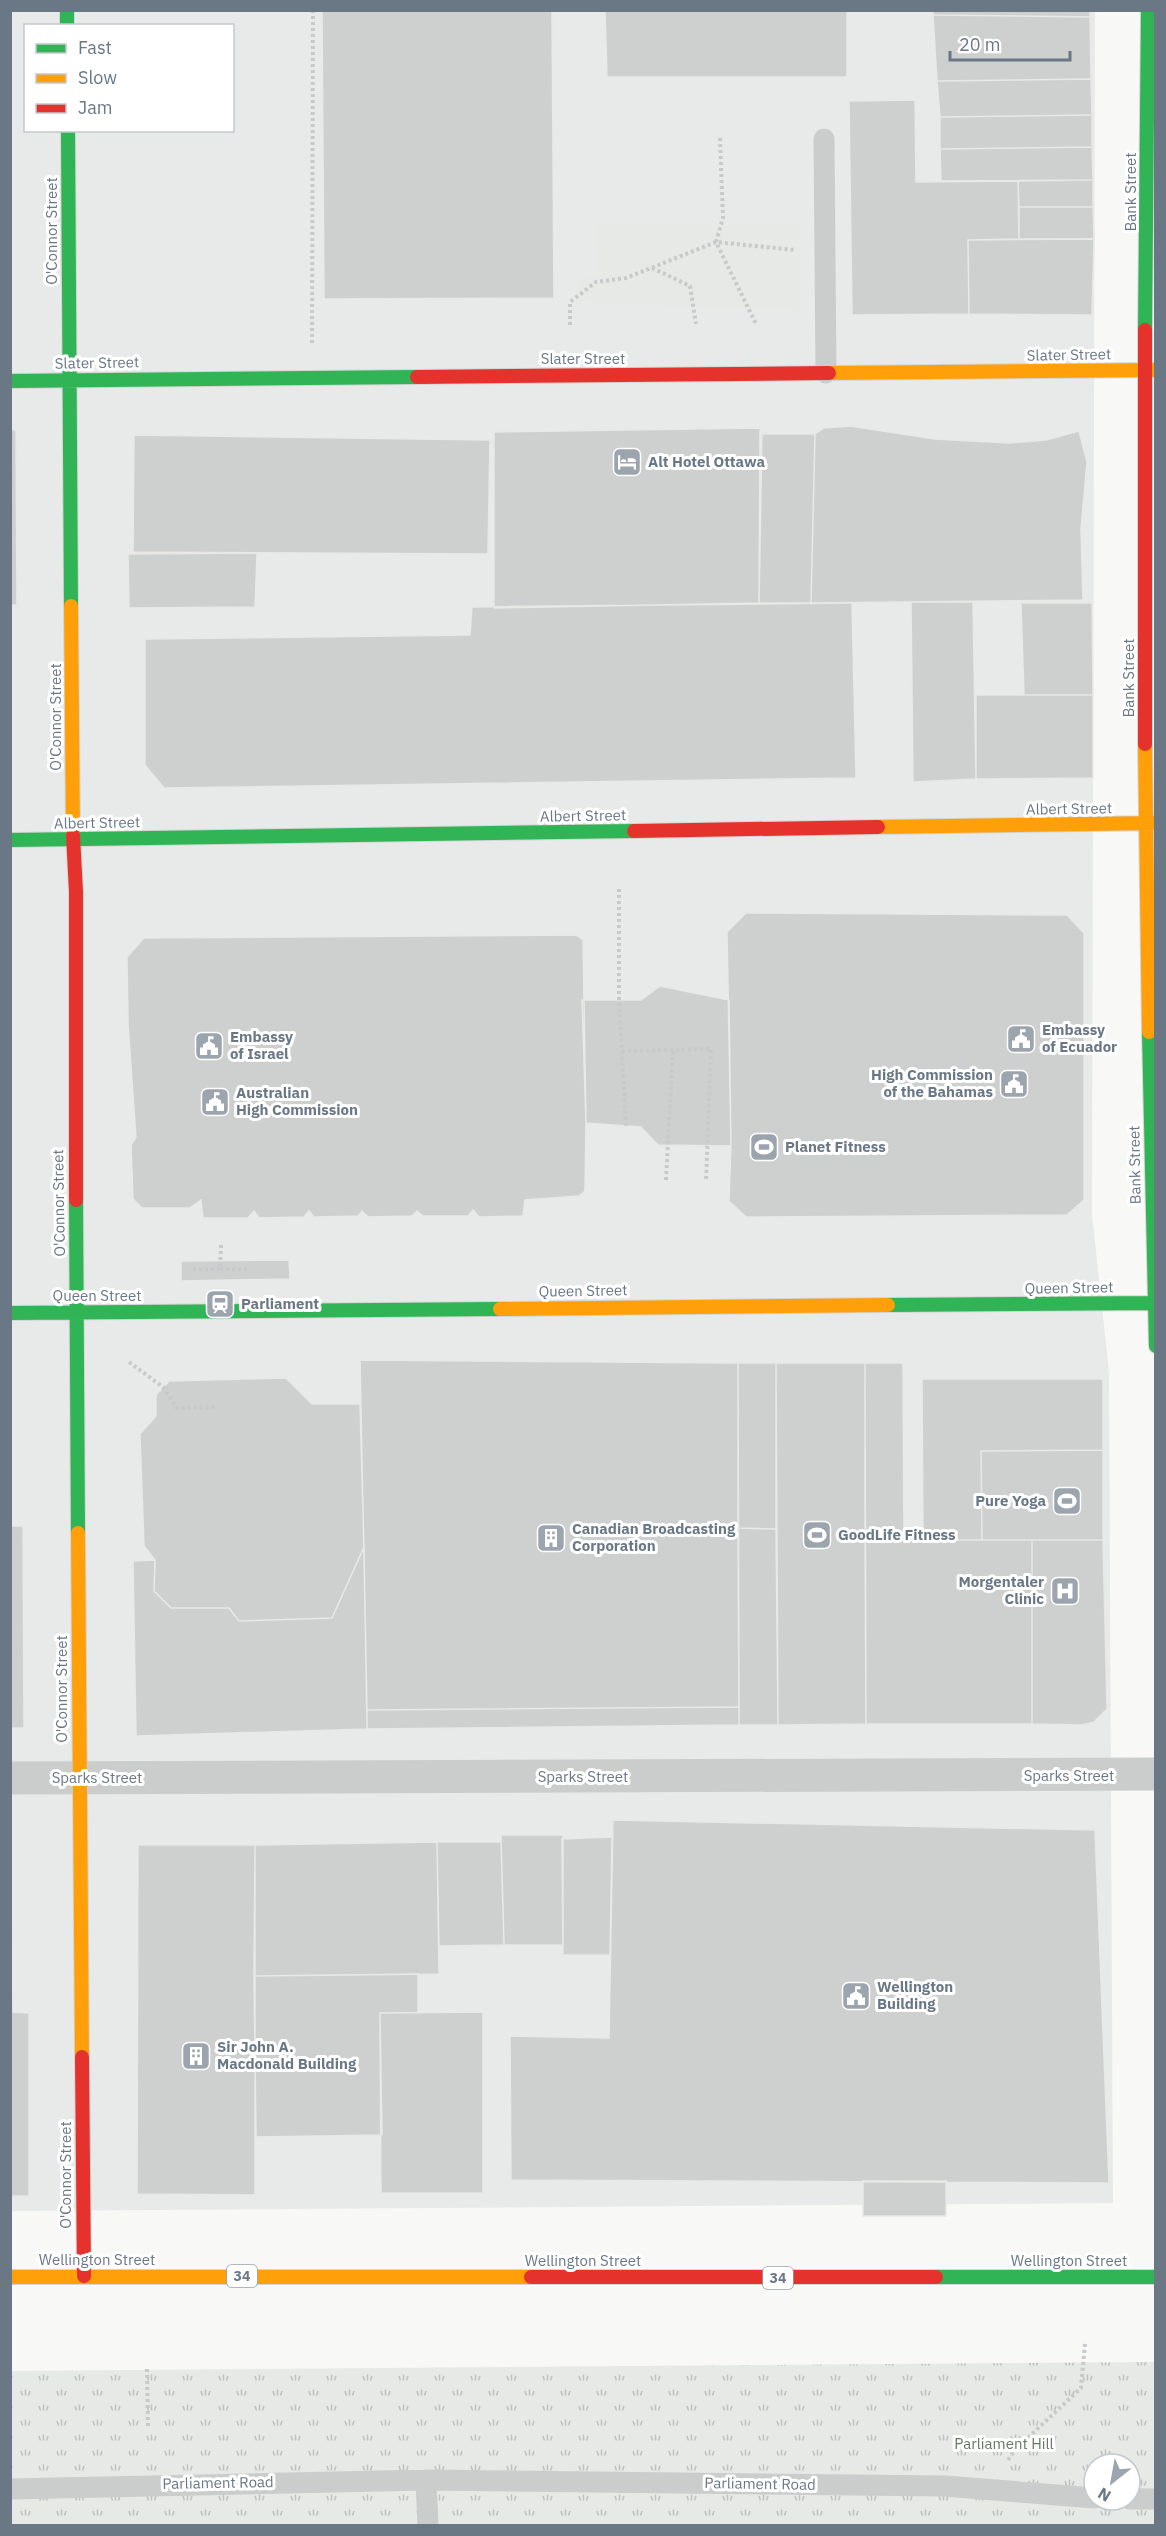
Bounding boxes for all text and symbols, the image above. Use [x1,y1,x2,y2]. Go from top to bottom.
legend [24,24,234,132]
scale bar [950,24,1070,62]
text: 20 m [959,33,1001,56]
text: Fast [78,36,112,59]
text: Slow [78,66,117,89]
text: Jam [78,96,113,119]
street label: Bank Street [1121,153,1140,231]
street label: O'Connor Street [42,177,61,285]
street label: Slater Street [1027,344,1111,365]
street label: Slater Street [541,349,625,368]
street label: Slater Street [55,352,139,373]
hotel icon: Alt Hotel Ottawa [611,446,643,478]
place label: Alt Hotel Ottawa [648,452,765,471]
street label: Bank Street [1119,639,1138,717]
street label: O'Connor Street [46,663,65,771]
street label: Albert Street [1026,798,1112,819]
street label: Albert Street [540,805,626,826]
street label: Albert Street [54,812,140,833]
place label: Embassy of Ecuador [1042,1020,1117,1056]
public building icon: Embassy of Ecuador [1005,1023,1037,1055]
place label: Embassy of Israel [230,1027,293,1063]
public building icon: Embassy of Israel [193,1030,225,1062]
place label: High Commission of the Bahamas [871,1065,993,1101]
public building icon: High Commission of the Bahamas [998,1068,1030,1100]
place label: Australian High Commission [236,1083,358,1119]
public building icon: Australian High Commission [199,1086,231,1118]
street label: Bank Street [1124,1125,1145,1205]
sports icon: Planet Fitness [748,1131,780,1163]
place label: Planet Fitness [785,1137,886,1156]
street label: O'Connor Street [48,1149,69,1257]
street label: Queen Street [1024,1277,1114,1298]
street label: Queen Street [538,1280,628,1301]
street label: Queen Street [53,1286,141,1305]
station icon: Parliament [204,1288,236,1320]
place label: Parliament [241,1294,319,1313]
sports icon: Pure Yoga [1051,1485,1083,1517]
place label: Pure Yoga [975,1491,1046,1510]
place label: Canadian Broadcasting Corporation [572,1519,736,1555]
sports icon: GoodLife Fitness [801,1519,833,1551]
building icon: Canadian Broadcasting Corporation [535,1522,567,1554]
place label: GoodLife Fitness [838,1525,956,1544]
place label: Morgentaler Clinic [959,1572,1044,1608]
hospital icon: Morgentaler Clinic [1049,1575,1081,1607]
street label: O'Connor Street [52,1635,71,1743]
street label: Sparks Street [1024,1766,1114,1785]
street label: Sparks Street [538,1767,628,1786]
street label: Sparks Street [52,1768,142,1787]
place label: Wellington Building [877,1977,953,2013]
public building icon: Wellington Building [840,1980,872,2012]
place label: Sir John A. Macdonald Building [217,2037,357,2073]
building icon: Sir John A. Macdonald Building [180,2040,212,2072]
street label: O'Connor Street [56,2121,75,2229]
street label: Wellington Street [39,2250,155,2269]
street label: Wellington Street [525,2251,641,2270]
street label: Wellington Street [1011,2251,1127,2270]
road number: 34 [227,2265,257,2287]
road number: 34 [763,2267,793,2289]
park label: Parliament Hill [954,2434,1054,2453]
north arrow [1082,2452,1142,2512]
street label: Parliament Road [162,2472,274,2493]
street label: Parliament Road [704,2473,816,2494]
text: N [1094,2483,1114,2506]

